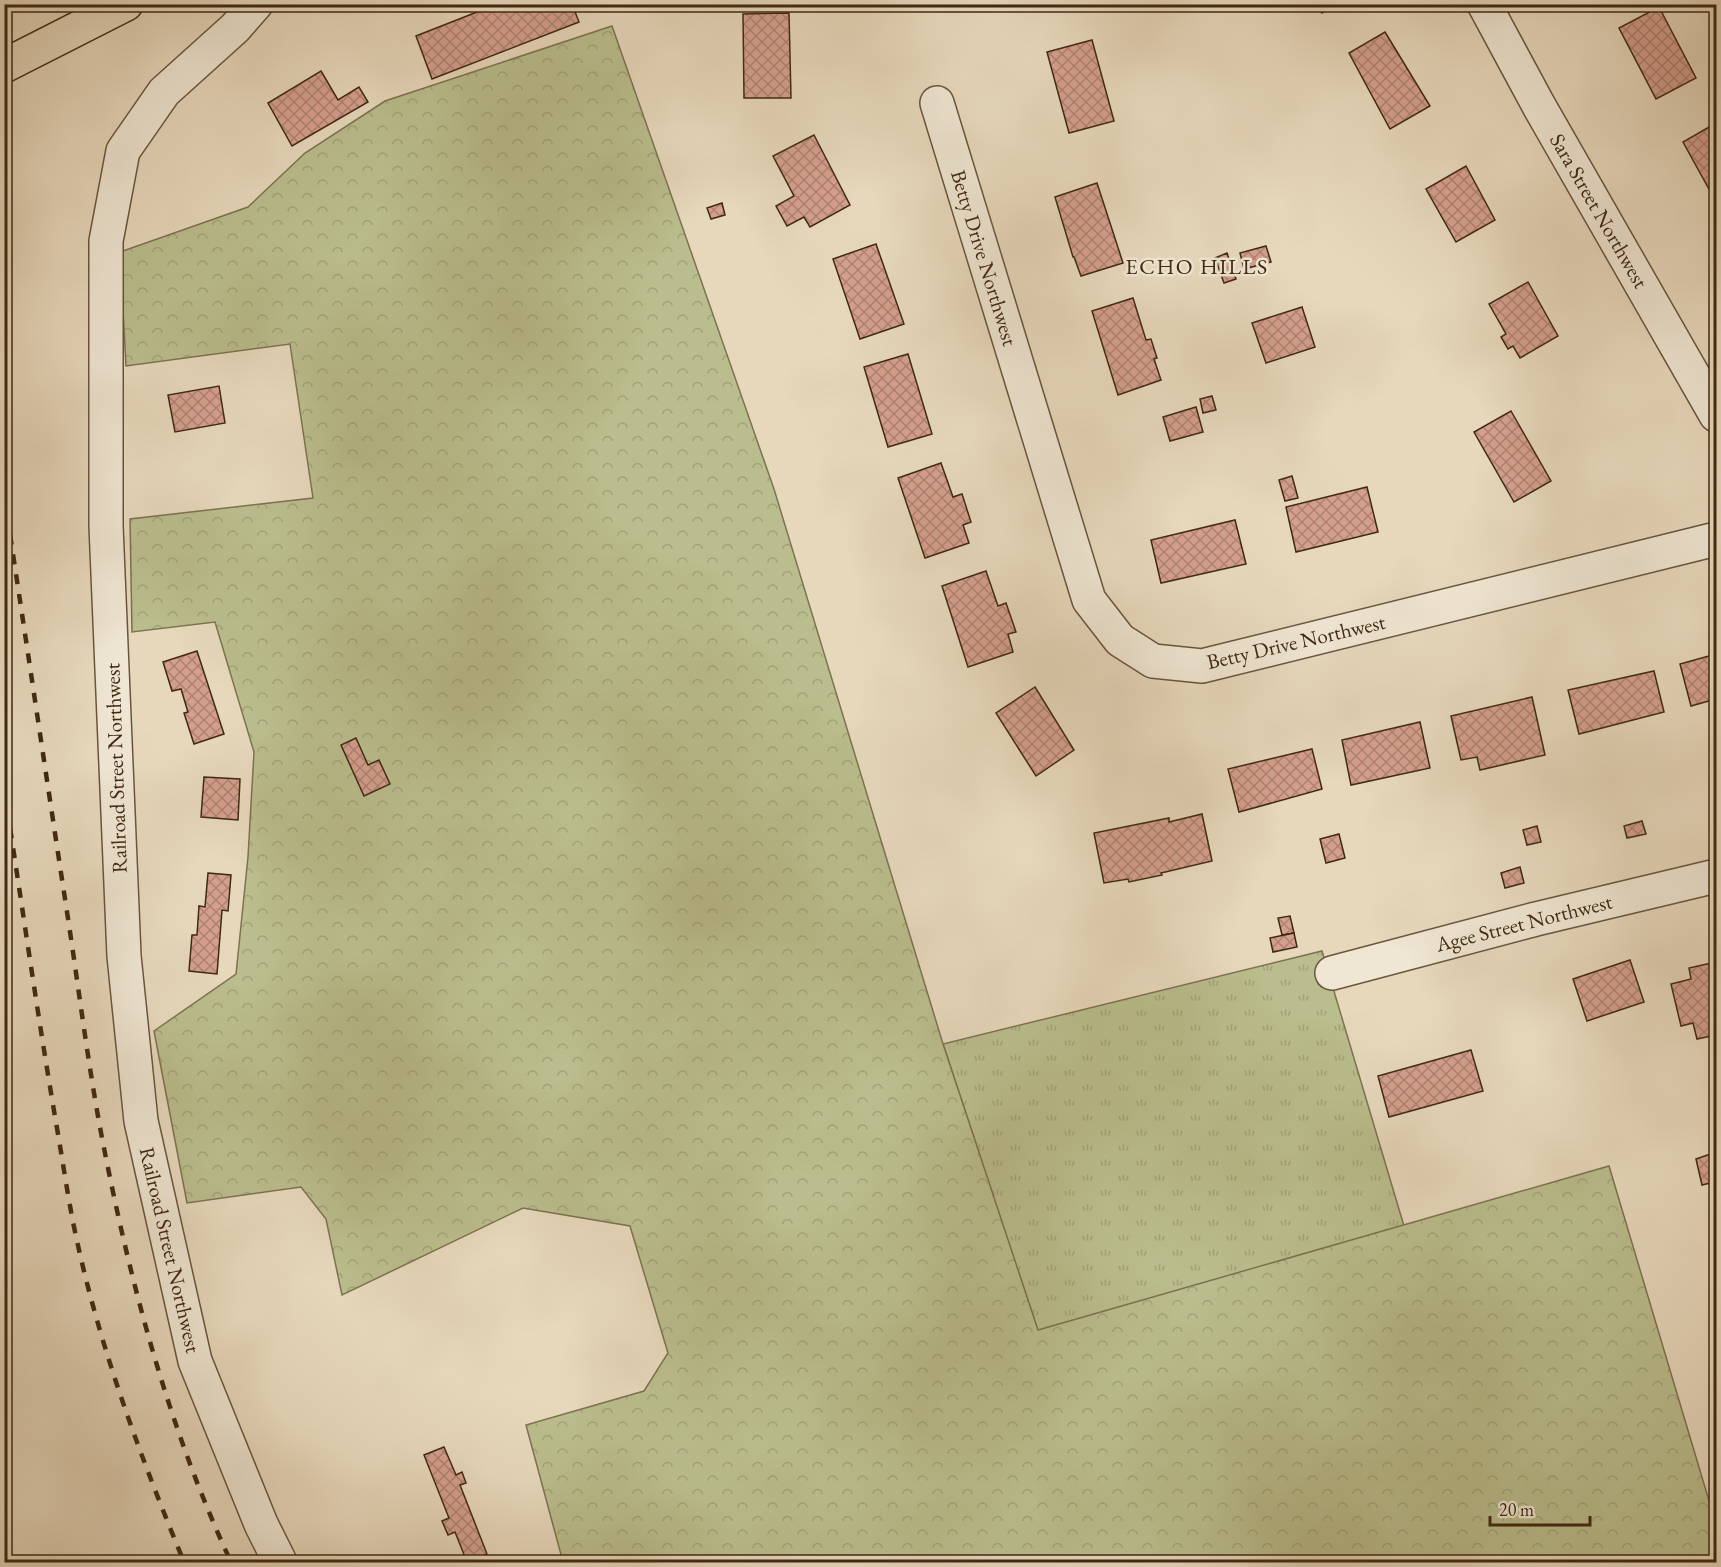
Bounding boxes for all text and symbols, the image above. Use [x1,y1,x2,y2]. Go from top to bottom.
street label: Sara Street Northwest [1544,128,1655,293]
street label: Betty Drive Northwest [945,167,1024,349]
district label: ECHO HILLS [1125,252,1269,281]
street label: Betty Drive Northwest [1204,608,1388,675]
street label: Railroad Street Northwest [98,662,133,874]
street label: Agee Street Northwest [1432,887,1615,958]
street label: Railroad Street Northwest [134,1144,207,1356]
scale bar [1490,1489,1590,1527]
text: 20 m [1499,1498,1534,1521]

